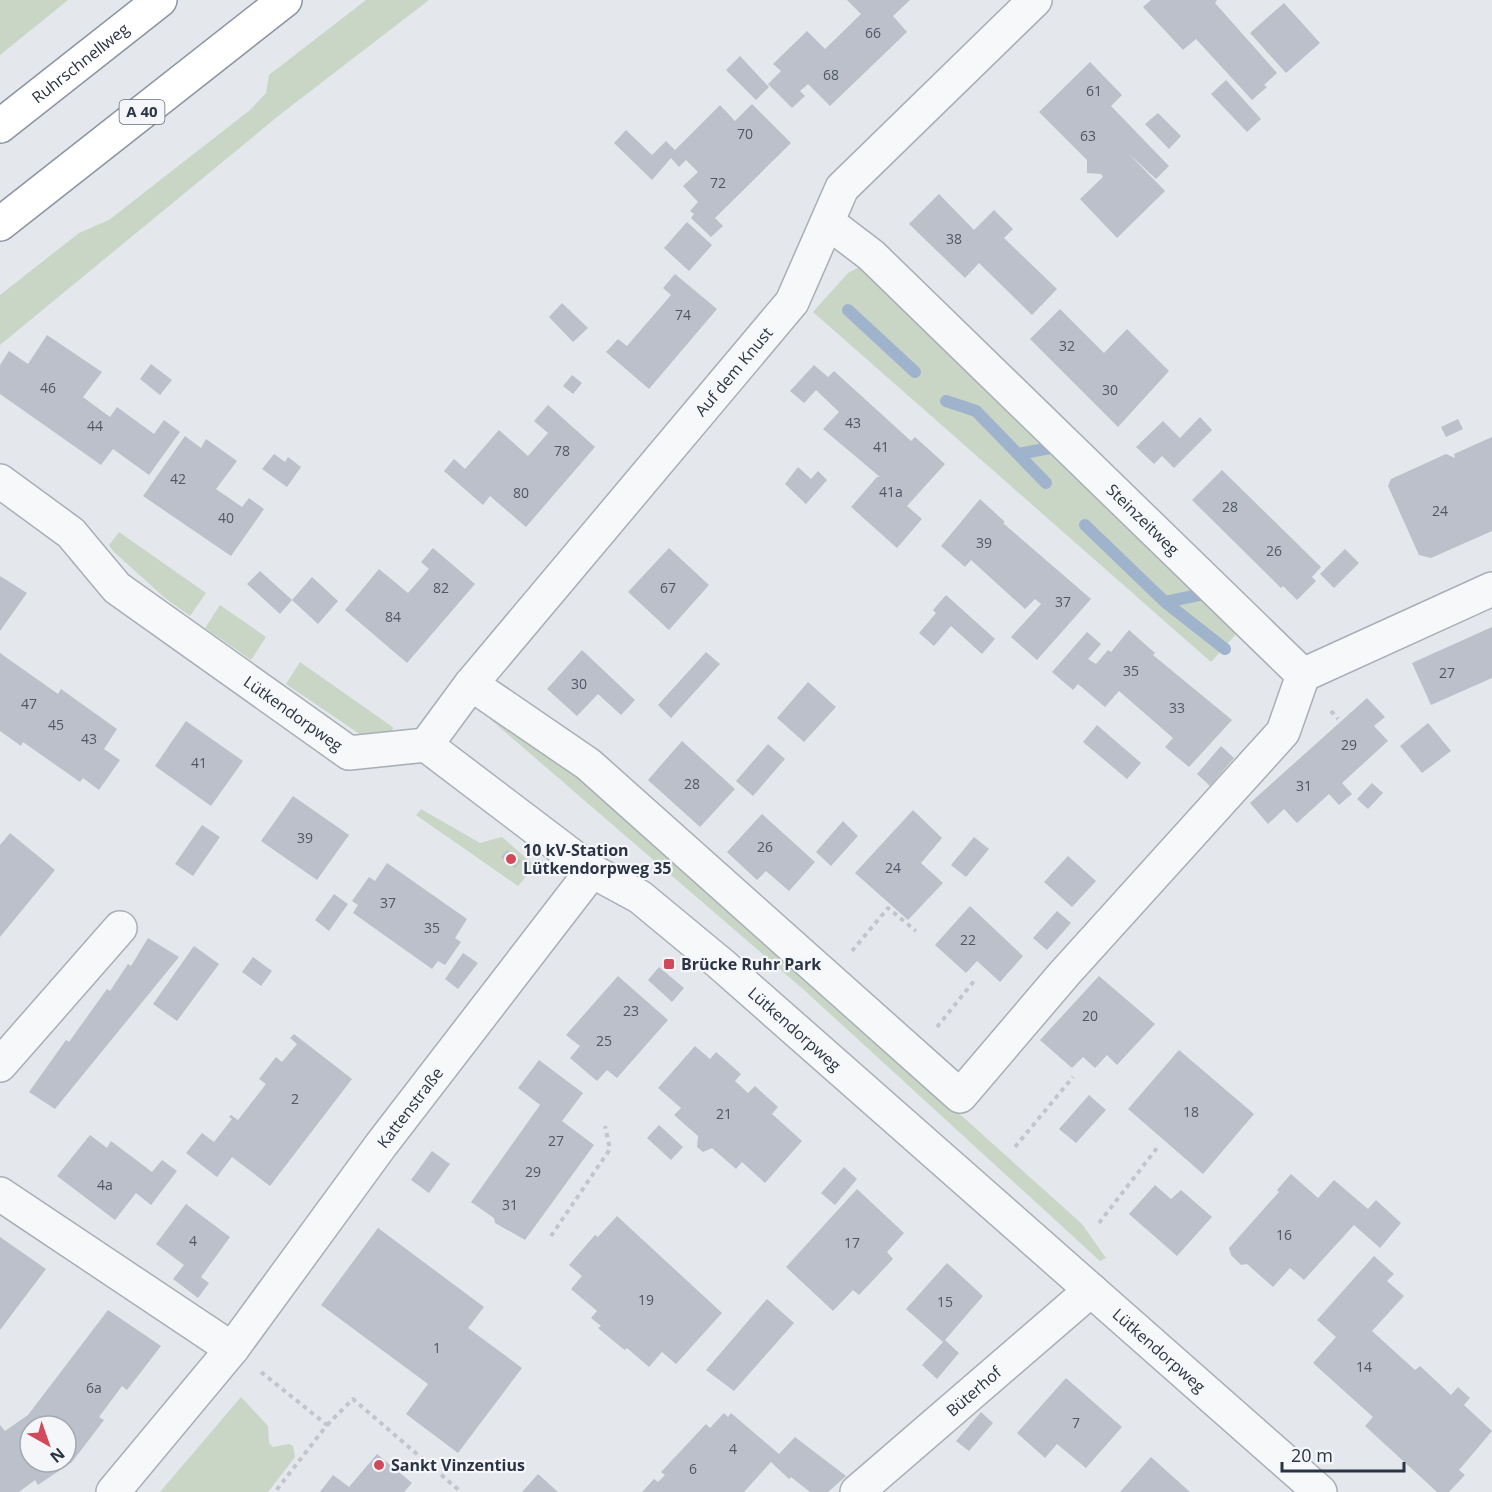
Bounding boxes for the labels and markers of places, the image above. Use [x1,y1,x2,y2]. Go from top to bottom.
place label: 10 kV-Station Lütkendorpweg 35 [523,839,671,879]
marker: 10 kV-Station Lütkendorpweg 35 [504,852,518,866]
place label: Brücke Ruhr Park [681,953,821,975]
marker: Brücke Ruhr Park [662,957,676,971]
place label: Sankt Vinzentius [391,1454,525,1476]
marker: Sankt Vinzentius [372,1458,386,1472]

